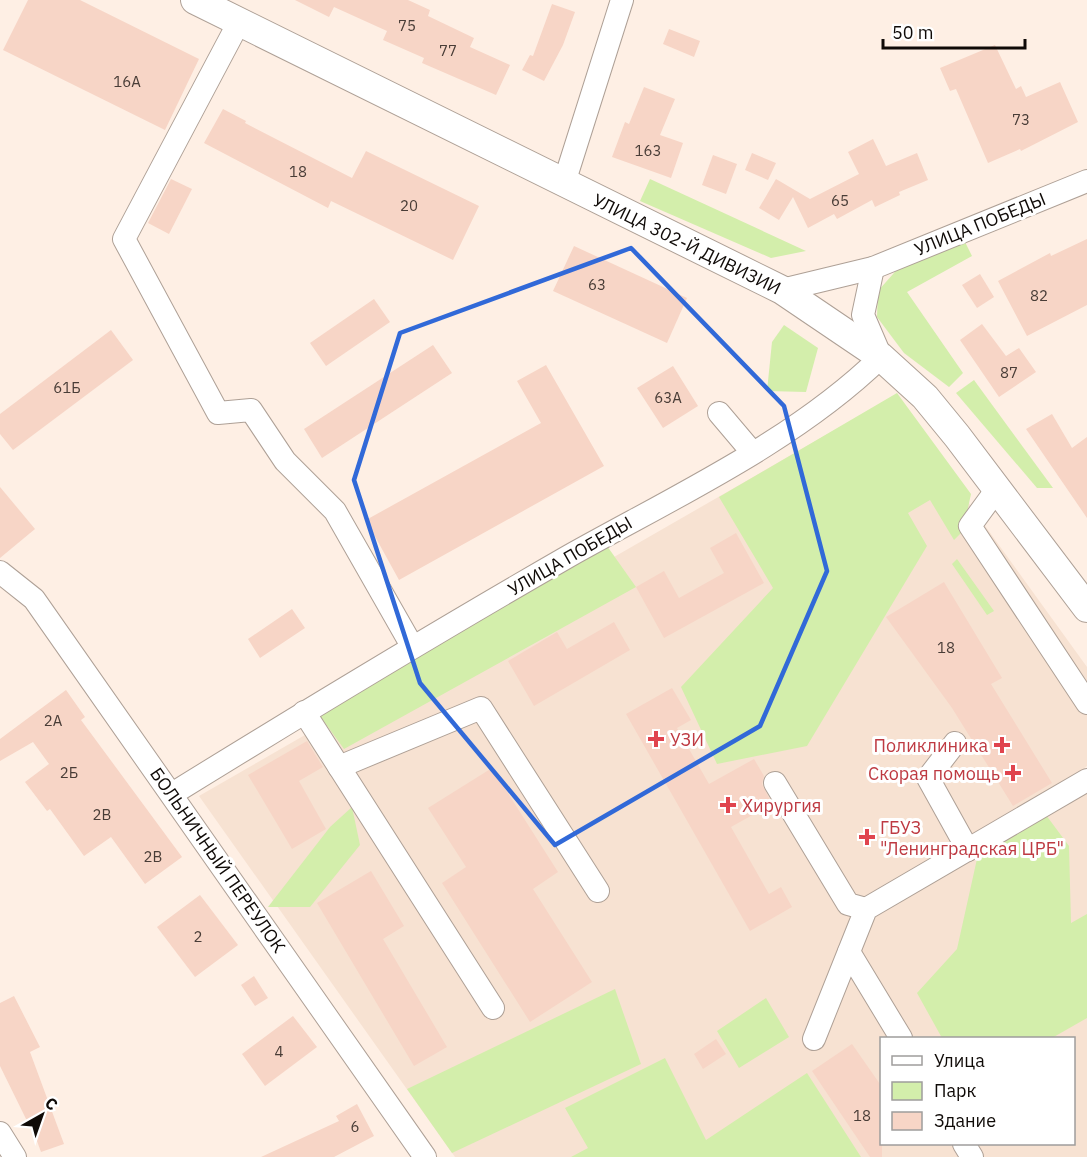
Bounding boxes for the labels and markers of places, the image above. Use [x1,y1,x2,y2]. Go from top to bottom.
place label: УЗИ [670,728,704,751]
marker: УЗИ [647,730,665,748]
place label: Поликлиника [874,734,988,757]
marker: Поликлиника [993,736,1011,754]
place label: Скорая помощь [868,762,1000,785]
marker: Скорая помощь [1004,764,1022,782]
place label: Хирургия [742,794,821,817]
marker: Хирургия [719,796,737,814]
place label: ГБУЗ "Ленинградская ЦРБ" [880,816,1064,860]
marker: ГБУЗ "Ленинградская ЦРБ" [858,828,876,846]

